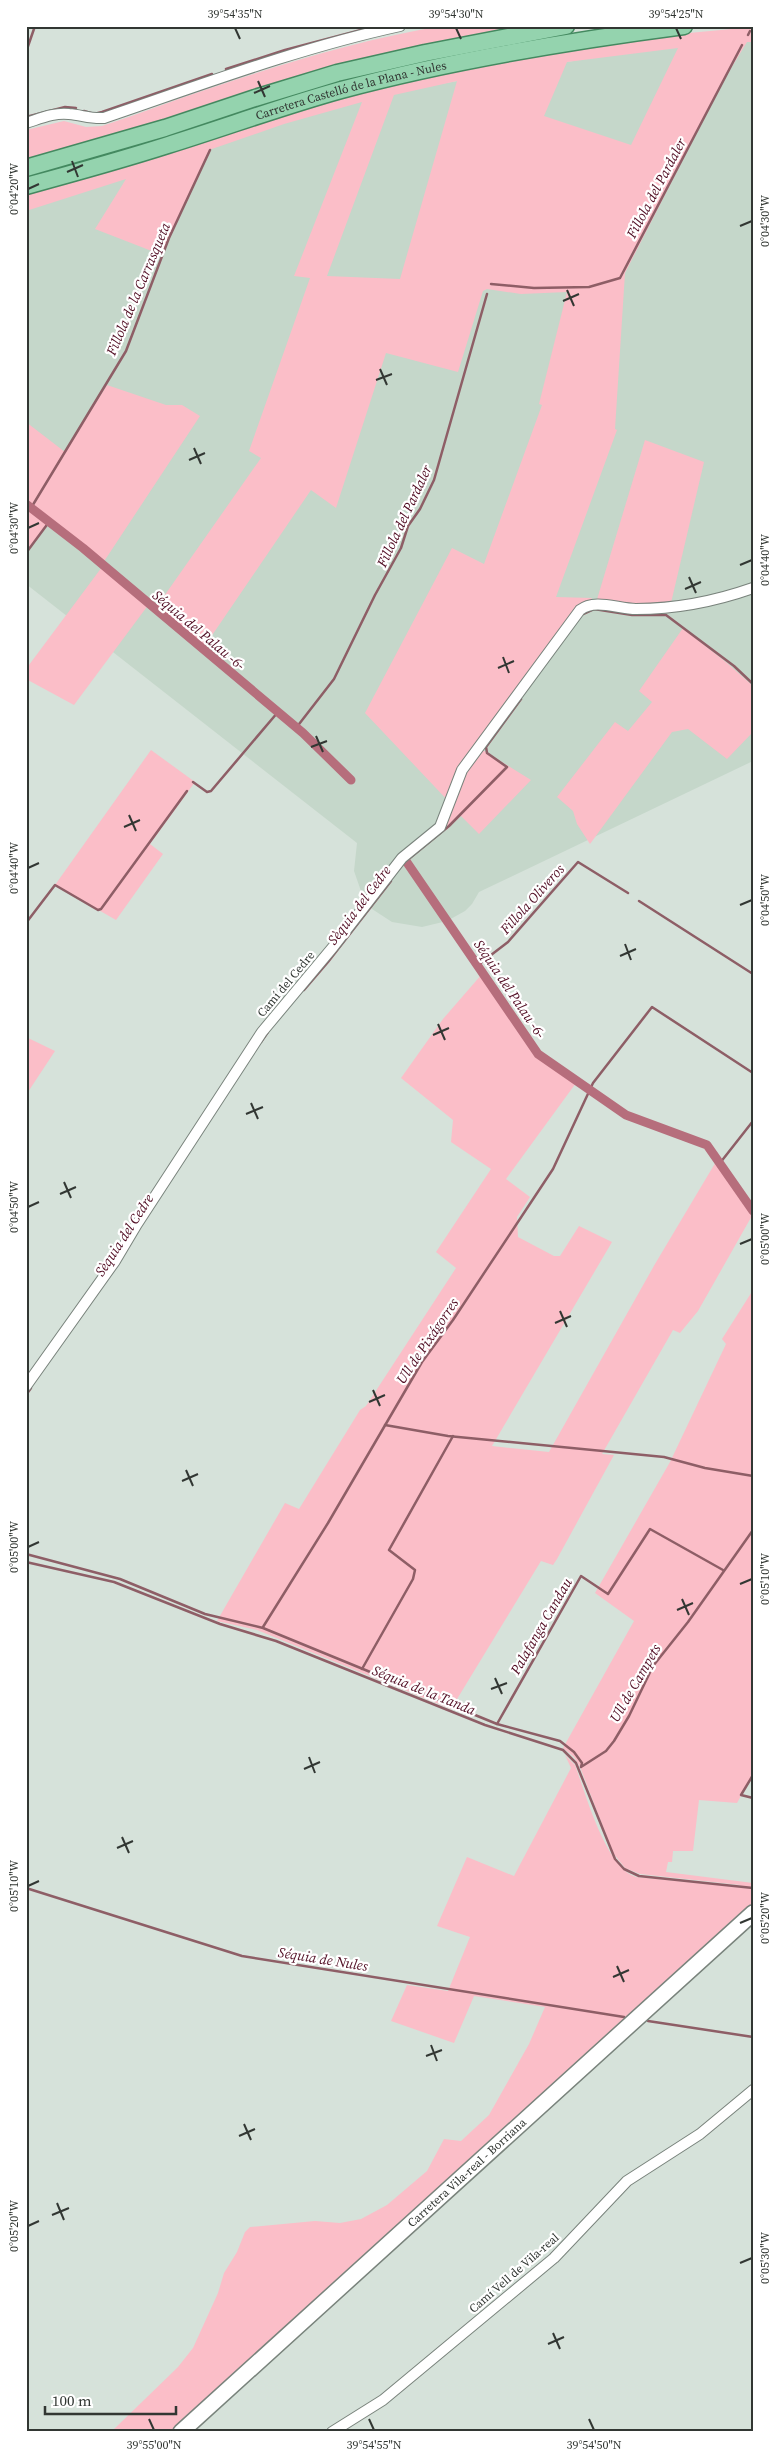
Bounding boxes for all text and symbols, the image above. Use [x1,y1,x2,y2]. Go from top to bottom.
text: 39°54'35"N [207,6,263,22]
text: 39°54'30"N [428,6,484,22]
text: 39°54'25"N [648,6,704,22]
street label: Carretera Castelló de la Plana - Nules [254,57,448,124]
water label: Fillola del Pardaler [621,134,691,242]
text: 0°04'20"W [6,163,22,215]
text: 0°04'30"W [757,195,773,247]
water label: Fillola de la Carrasqueta [101,219,175,359]
water label: Fillola del Pardaler [371,461,437,571]
text: 0°04'30"W [6,502,22,554]
text: 0°04'40"W [757,534,773,586]
water label: Séquia del Palau -6- [148,585,250,675]
text: 0°04'40"W [6,842,22,894]
water label: Fillola Oliveros [495,859,569,939]
water label: Sèquia del Cedre [323,861,396,949]
text: 0°04'50"W [757,874,773,926]
water label: Séquia del Palau -6- [469,936,551,1042]
street label: Camí del Cedre [254,948,318,1020]
text: 0°04'50"W [6,1181,22,1233]
water label: Sèquia del Cedre [90,1190,158,1280]
text: 0°05'00"W [757,1213,773,1265]
water label: Ull de Pixágorres [391,1294,464,1388]
text: 0°05'00"W [6,1521,22,1573]
text: 0°05'10"W [757,1553,773,1605]
water label: Palafanga Candau [505,1574,577,1679]
water label: Ull de Campets [605,1639,666,1726]
water label: Séquia de la Tanda [369,1660,479,1720]
text: 0°05'10"W [6,1860,22,1912]
text: 0°05'20"W [757,1892,773,1944]
water label: Séquia de Nules [277,1942,370,1976]
street label: Carretera Vila-real - Borriana [404,2114,530,2231]
text: 0°05'20"W [6,2200,22,2252]
street label: Camí Vell de Vila-real [466,2229,563,2316]
text: 0°05'30"W [757,2232,773,2284]
scale bar [45,2383,176,2415]
text: 100 m [52,2390,92,2411]
text: 39°55'00"N [126,2437,182,2453]
text: 39°54'55"N [346,2437,402,2453]
text: 39°54'50"N [566,2437,622,2453]

